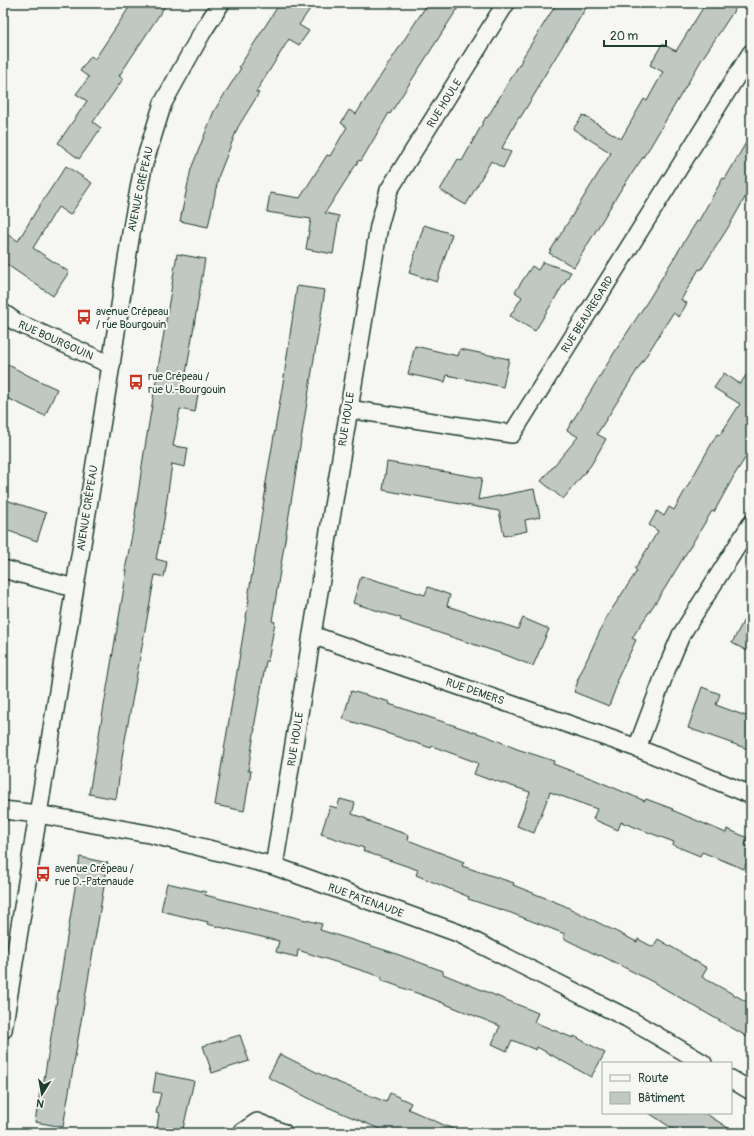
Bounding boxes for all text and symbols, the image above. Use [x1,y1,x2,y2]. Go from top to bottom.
scale bar [604,22,666,48]
text: 20 m [610,29,639,44]
street label: RUE HOULE [424,76,465,130]
street label: AVENUE CRÉPEAU [125,145,156,233]
street label: RUE BEAUREGARD [559,273,616,355]
place label: avenue Crépeau / rue Bourgouin [96,305,168,331]
bus stop icon: avenue Crépeau / rue Bourgouin [75,308,93,326]
street label: RUE BOURGOUIN [16,318,95,363]
place label: rue Crépeau / rue U.-Bourgouin [148,370,226,396]
bus stop icon: rue Crépeau / rue U.-Bourgouin [127,373,145,391]
street label: RUE HOULE [336,391,357,447]
street label: AVENUE CRÉPEAU [74,464,101,552]
street label: RUE DEMERS [444,675,506,708]
street label: RUE HOULE [285,711,306,767]
place label: avenue Crépeau / rue D.-Patenaude [55,862,134,888]
bus stop icon: avenue Crépeau / rue D.-Patenaude [34,865,52,883]
street label: RUE PATENAUDE [326,881,406,920]
legend [602,1062,732,1114]
text: Route [638,1071,668,1086]
north arrow [22,1074,62,1114]
text: Bâtiment [638,1091,685,1106]
text: N [35,1096,45,1110]

